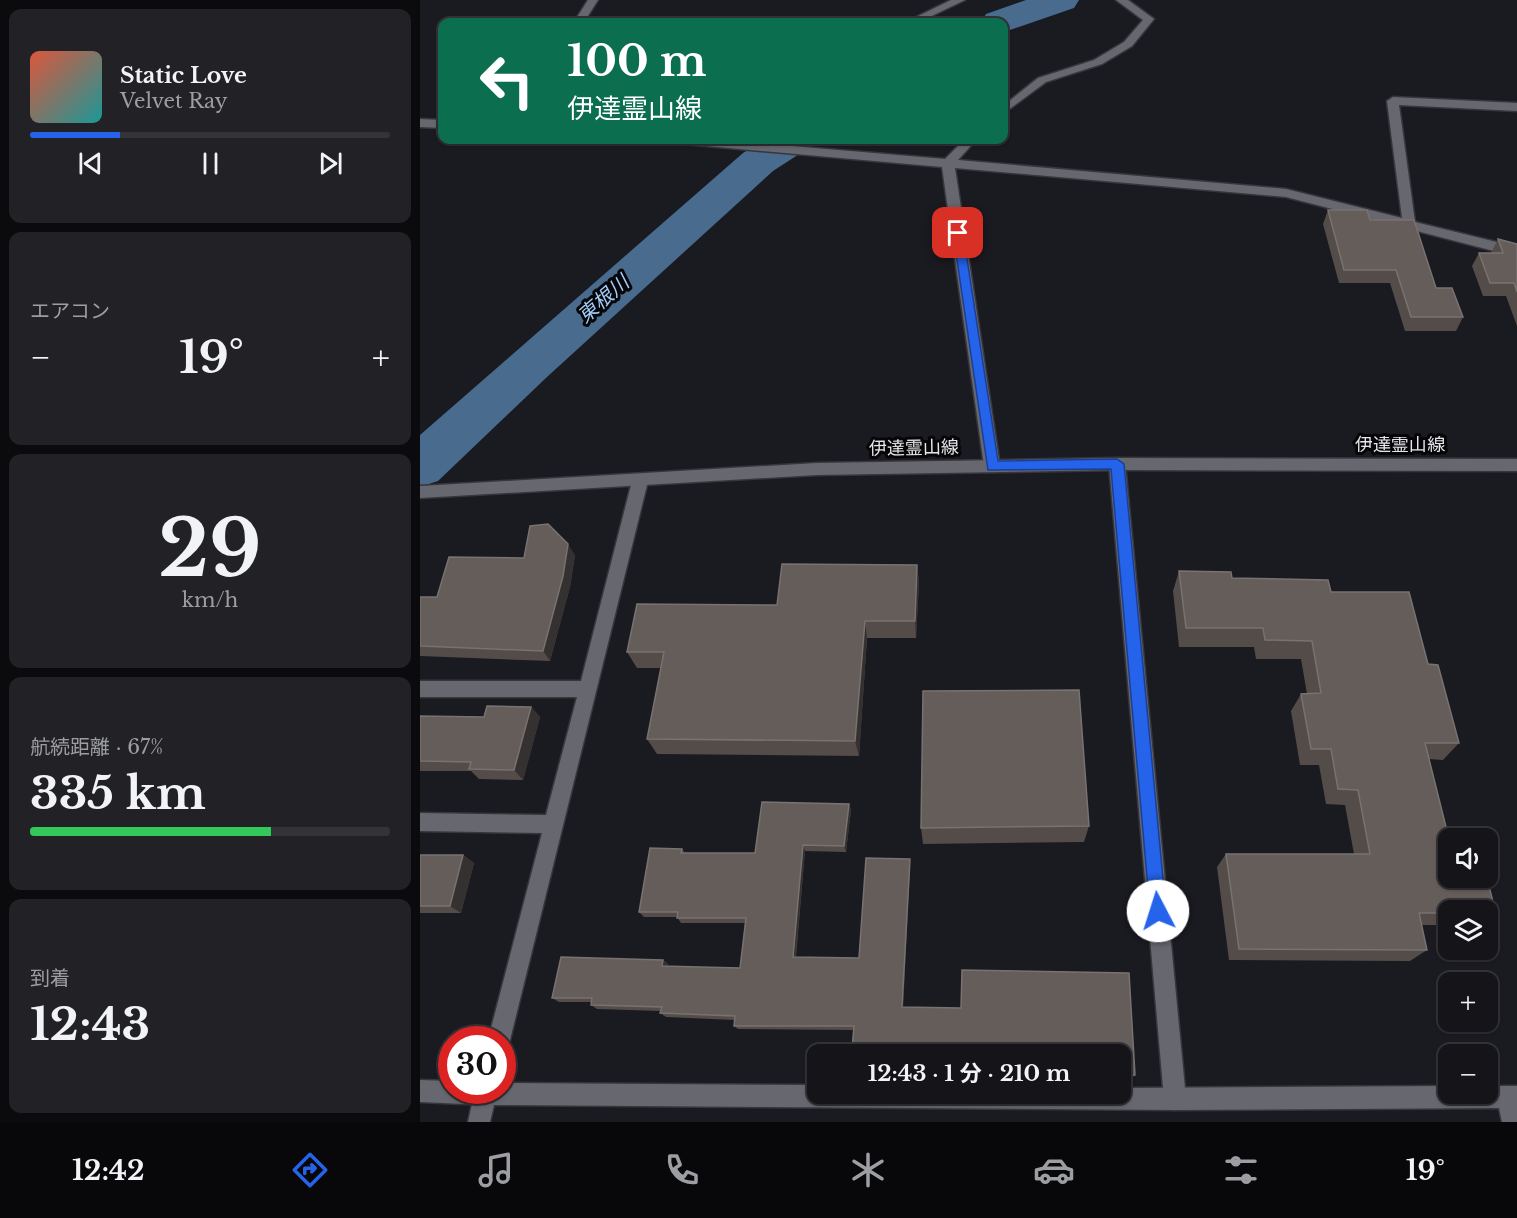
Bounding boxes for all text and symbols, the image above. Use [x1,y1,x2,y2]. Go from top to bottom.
text: 100 m [567,35,706,87]
icon: left [468,42,546,120]
text: Static Love [120,62,247,89]
text: Velvet Ray [120,89,228,113]
text: 伊達霊山線 [567,92,702,125]
icon: previous [74,147,107,180]
icon: pause [194,147,227,180]
icon: next [314,147,347,180]
pin [932,207,983,258]
icon: arrive [941,216,974,249]
water label: 東根川 [572,269,635,328]
text: エアコン [30,299,110,323]
text: 19° [179,329,244,385]
text: − [30,337,51,378]
text: + [372,337,390,378]
street label: 伊達霊山線 [1355,434,1445,456]
street label: 伊達霊山線 [869,436,959,460]
text: 29 [158,500,262,597]
text: km/h [182,588,238,612]
text: 航続距離 · 67% [30,735,164,759]
text: 335 km [30,765,206,821]
map controls [1438,828,1498,1104]
button: sound [1438,828,1498,888]
position arrow [1126,879,1190,943]
button: layers [1438,900,1498,960]
text: 到着 [30,966,70,990]
button: + [1438,972,1498,1032]
text: 12:43 [30,996,150,1052]
speed limit sign: 30 [438,1026,516,1104]
button: − [1438,1044,1498,1104]
text: 12:43 · 1 分 · 210 m [868,1060,1070,1087]
icon: directions [289,1149,331,1191]
icon: music [475,1149,517,1191]
icon: phone [661,1149,703,1191]
icon: climate [847,1149,889,1191]
icon: car [1033,1149,1075,1191]
icon: filters [1220,1149,1262,1191]
text: 12:42 [72,1154,145,1187]
text: 19° [1406,1154,1445,1187]

